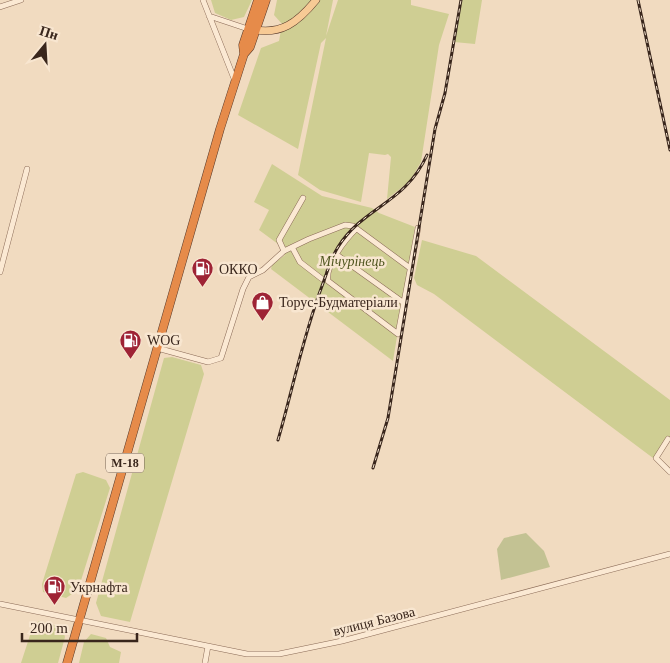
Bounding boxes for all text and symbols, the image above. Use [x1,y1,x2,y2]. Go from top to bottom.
north arrow [20,20,70,70]
text: Пн [38,23,60,43]
park label: Мічурінець [318,254,385,269]
fuel station icon: ОККО [191,257,215,288]
place label: ОККО [219,262,258,277]
shop icon: Торус-Будматеріали [251,290,275,321]
place label: Торус-Будматеріали [279,295,398,310]
fuel station icon: WOG [119,328,143,359]
place label: WOG [147,333,180,348]
road number: М-18 [106,453,144,472]
fuel station icon: Укрнафта [42,575,66,606]
place label: Укрнафта [70,580,129,595]
street label: вулиця Базова [332,604,417,639]
scale bar [22,610,138,642]
text: 200 m [30,620,68,636]

